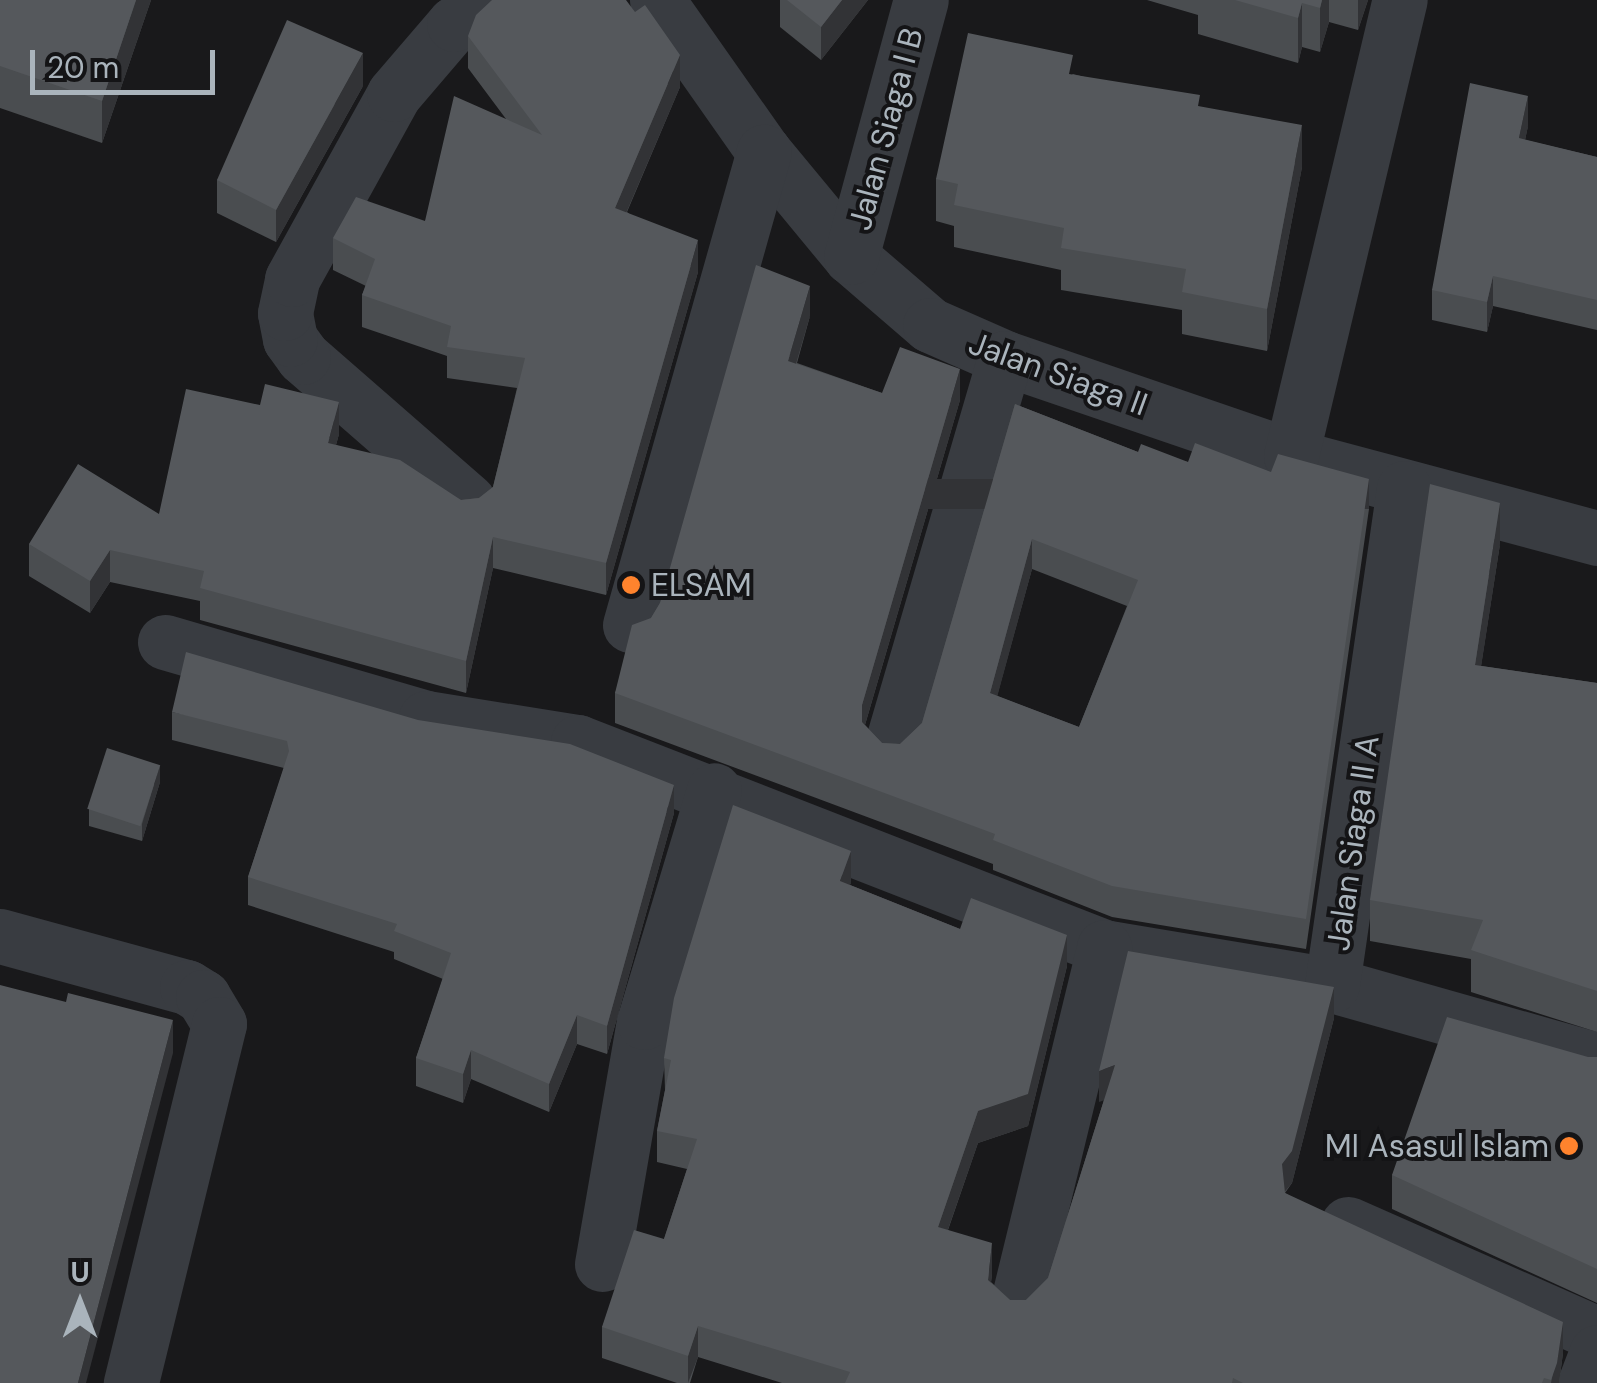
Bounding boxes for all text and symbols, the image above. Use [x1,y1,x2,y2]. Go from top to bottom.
street label: Jalan Siaga I B [841,24,931,234]
scale bar [35,30,220,92]
text: 20 m [47,48,119,87]
street label: Jalan Siaga II [963,324,1153,424]
place label: ELSAM [651,566,752,604]
marker: ELSAM [620,574,642,596]
street label: Jalan Siaga II A [1319,733,1387,953]
place label: MI Asasul Islam [1325,1127,1549,1165]
marker: MI Asasul Islam [1558,1135,1580,1157]
north arrow [30,1253,130,1353]
text: U [70,1254,90,1291]

